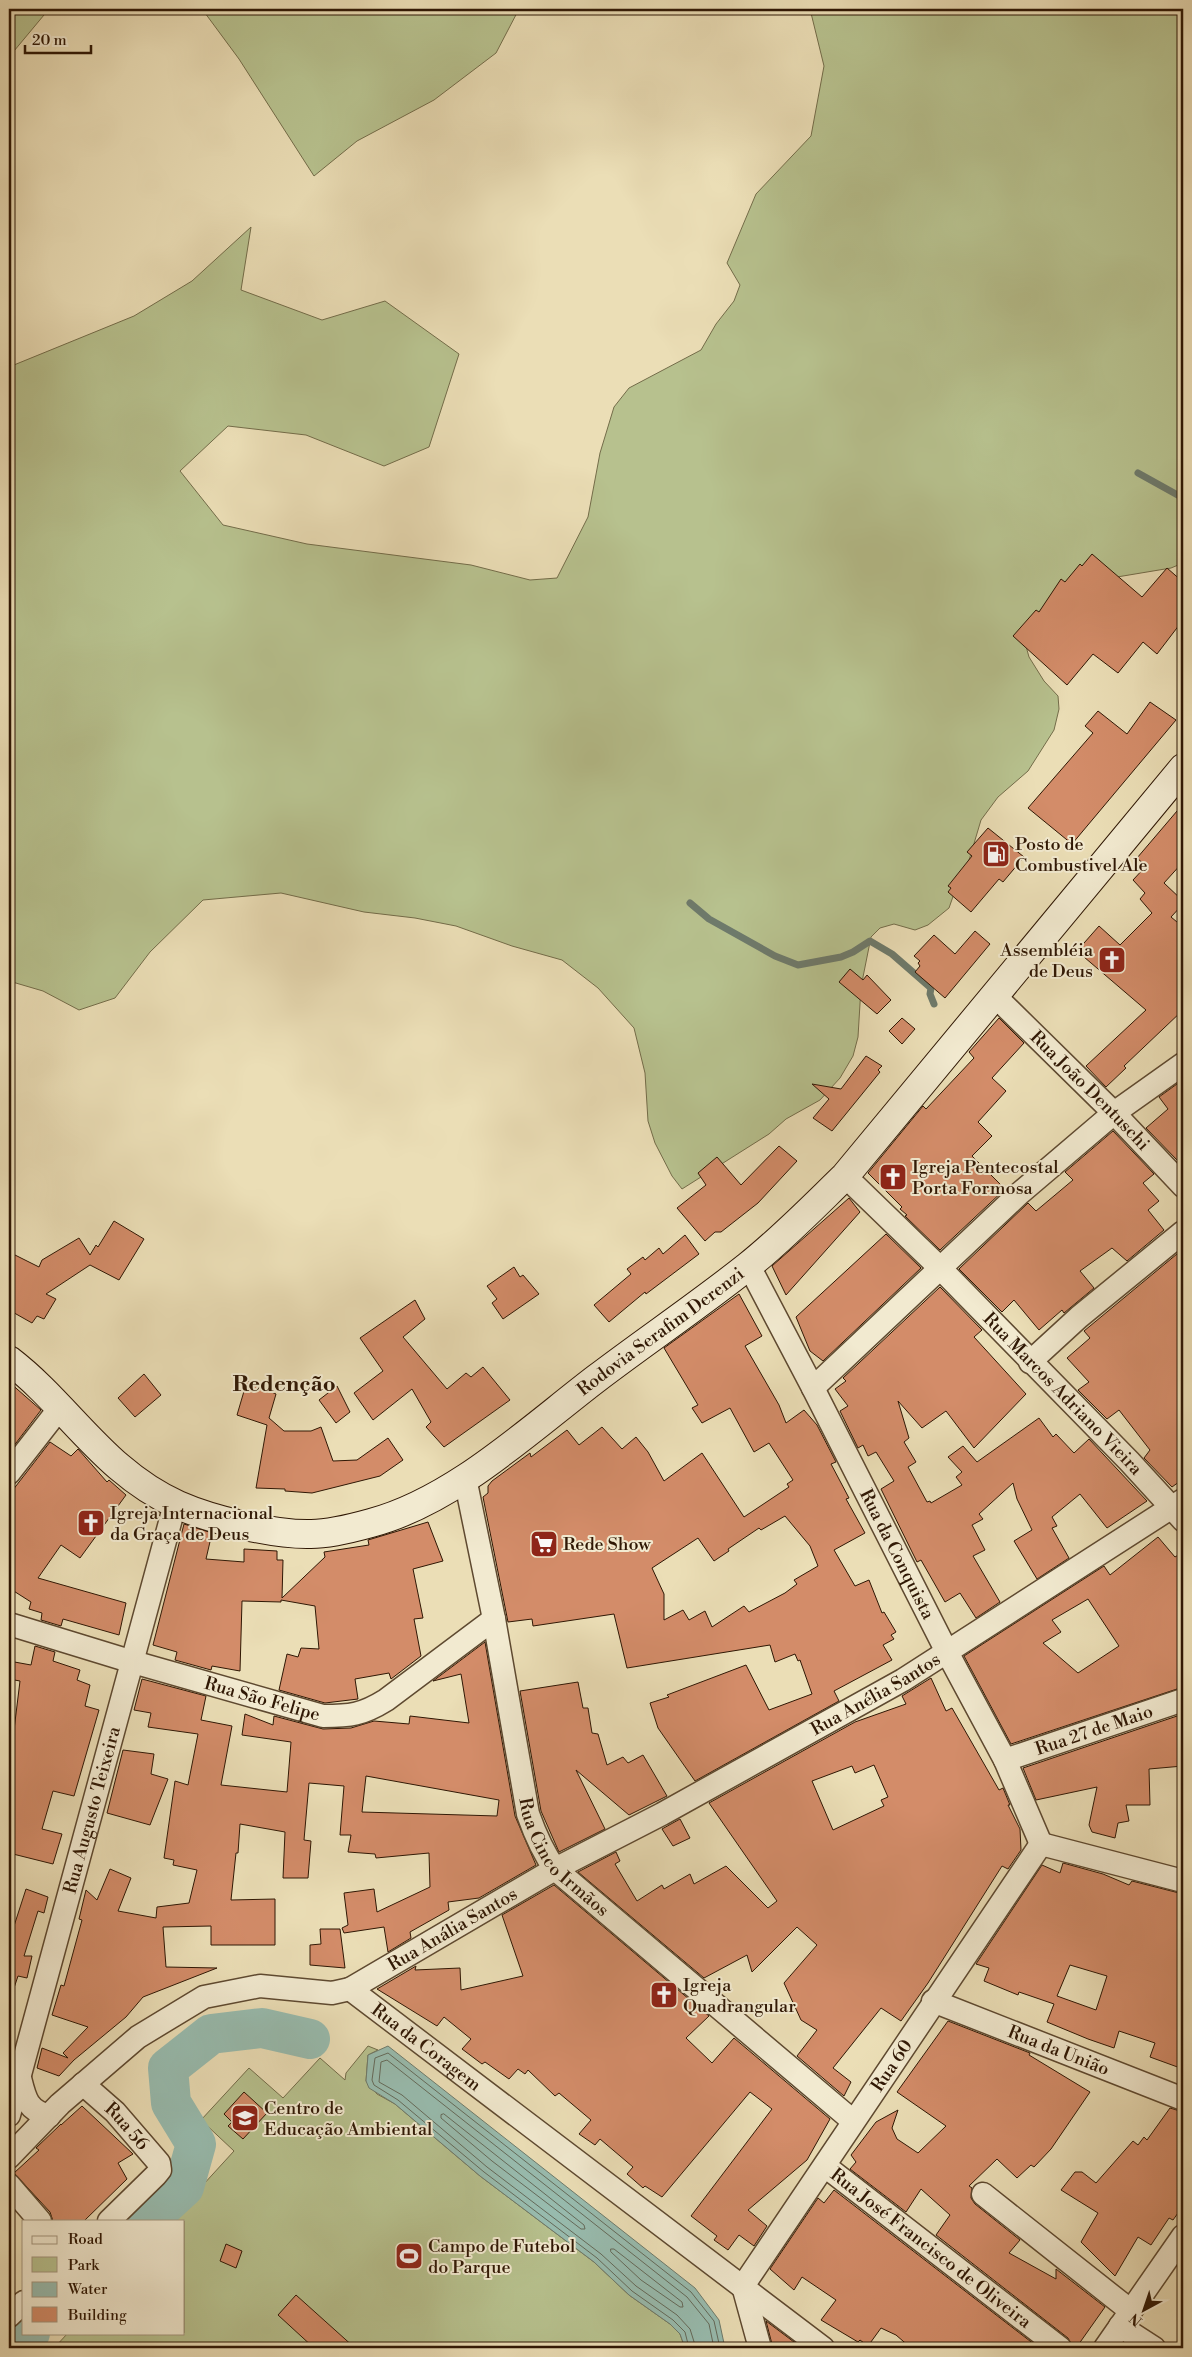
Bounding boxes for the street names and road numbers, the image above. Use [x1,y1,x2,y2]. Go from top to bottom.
street label: Rua João Dentuschi [1025,1026,1155,1156]
street label: Rodovia Serafim Derenzi [573,1262,749,1401]
street label: Rua Marcos Adriano Vieira [978,1308,1148,1481]
street label: Rua da Conquista [854,1485,940,1624]
street label: Rua Anélia Santos [807,1648,945,1741]
street label: Rua São Felipe [202,1672,323,1727]
street label: Rua 27 de Maio [1032,1700,1156,1761]
street label: Rua Augusto Teixeira [59,1723,126,1896]
street label: Rua Cinco Irmãos [513,1796,614,1922]
street label: Rua Anália Santos [384,1883,522,1976]
street label: Rua da Coragem [367,1998,486,2097]
street label: Rua da União [1004,2020,1113,2081]
street label: Rua 60 [866,2035,918,2096]
street label: Rua 56 [100,2097,154,2155]
street label: Rua José Francisco de Oliveira [826,2163,1036,2334]

